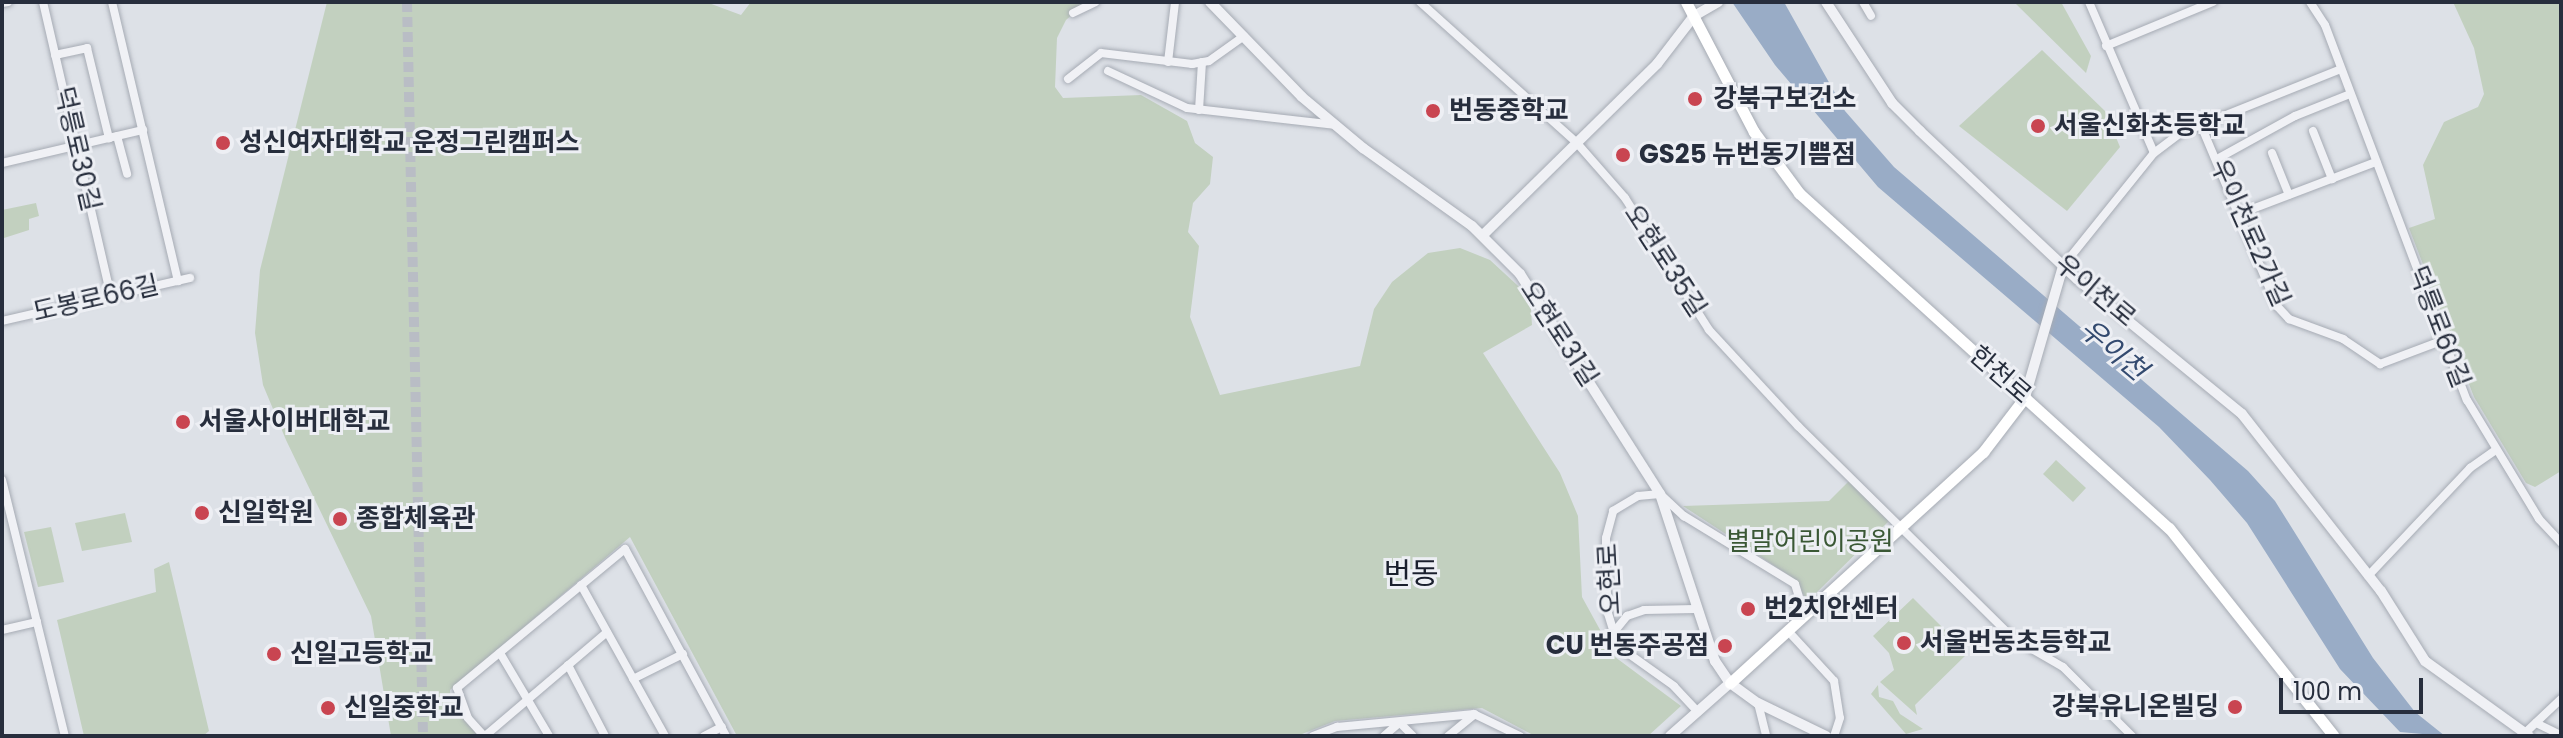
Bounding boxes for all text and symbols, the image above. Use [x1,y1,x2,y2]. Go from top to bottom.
street label: 덕릉로30길 [47,83,107,215]
place label: 강북구보건소 [1713,83,1857,115]
marker: 강북구보건소 [1684,88,1706,110]
place label: 번동중학교 [1449,95,1569,127]
marker: 번동중학교 [1424,102,1442,120]
place label: 서울신화초등학교 [2054,110,2245,142]
marker: 서울신화초등학교 [2029,117,2047,135]
place label: 성신여자대학교 운정그린캠퍼스 [239,127,579,159]
marker: 성신여자대학교 운정그린캠퍼스 [214,134,232,152]
place label: GS25 뉴번동기쁨점 [1639,139,1856,171]
marker: GS25 뉴번동기쁨점 [1614,146,1632,164]
street label: 우이천로2가길 [2204,154,2296,312]
street label: 오현로35길 [1617,199,1713,323]
street label: 우이천로 [2048,248,2142,334]
street label: 덕릉로60길 [2401,261,2477,393]
street label: 도봉로66길 [30,269,162,329]
street label: 오현로31길 [1513,275,1605,393]
water label: 우이천 [2073,312,2153,388]
street label: 한천로 [1963,340,2037,410]
place label: 서울사이버대학교 [199,406,390,438]
marker: 서울사이버대학교 [174,413,192,431]
place label: 신일학원 [218,497,314,529]
place label: 종합체육관 [356,503,476,535]
marker: 신일학원 [193,504,211,522]
marker: 종합체육관 [331,510,349,528]
park label: 별말어린이공원 [1726,526,1894,558]
street label: 오현로 [1593,542,1627,616]
district label: 번동 [1383,556,1439,592]
place label: 번2치안센터 [1764,593,1898,625]
marker: 번2치안센터 [1739,600,1757,618]
place label: 서울번동초등학교 [1920,627,2111,659]
place label: CU 번동주공점 [1546,630,1709,662]
marker: 서울번동초등학교 [1895,634,1913,652]
marker: CU 번동주공점 [1716,637,1734,655]
place label: 신일고등학교 [290,638,434,670]
marker: 신일고등학교 [265,645,283,663]
scale bar [2283,662,2427,712]
text: 100 m [2293,675,2362,708]
place label: 강북유니온빌딩 [2052,691,2219,723]
place label: 신일중학교 [344,692,464,724]
marker: 강북유니온빌딩 [2226,698,2244,716]
marker: 신일중학교 [319,699,337,717]

